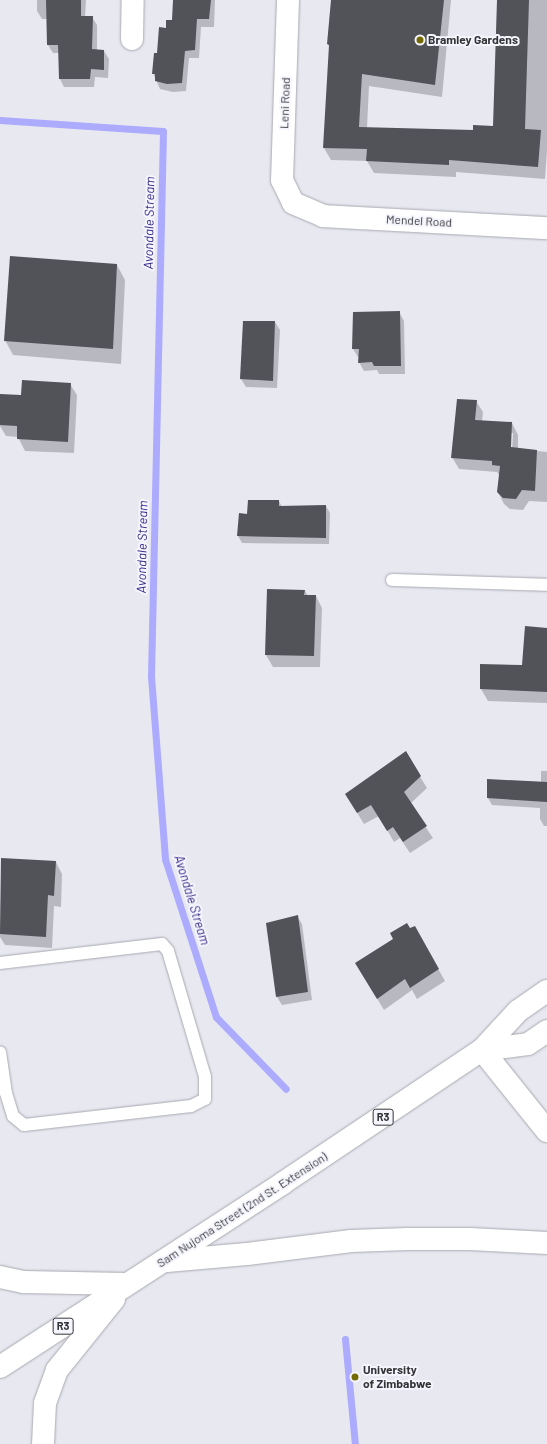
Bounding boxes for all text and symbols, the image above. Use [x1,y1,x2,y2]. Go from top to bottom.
place label: Bramley Gardens [428,33,518,47]
marker: Bramley Gardens [415,35,425,45]
street label: Leni Road [277,77,293,129]
water label: Avondale Stream [140,176,158,270]
street label: Mendel Road [386,212,452,230]
water label: Avondale Stream [133,500,151,594]
water label: Avondale Stream [171,853,213,947]
road number: R3 [372,1108,394,1126]
street label: Sam Nujoma Street (2nd St. Extension) [154,1149,330,1271]
road number: R3 [52,1317,74,1335]
place label: University of Zimbabwe [363,1363,432,1391]
marker: University of Zimbabwe [350,1372,360,1382]

